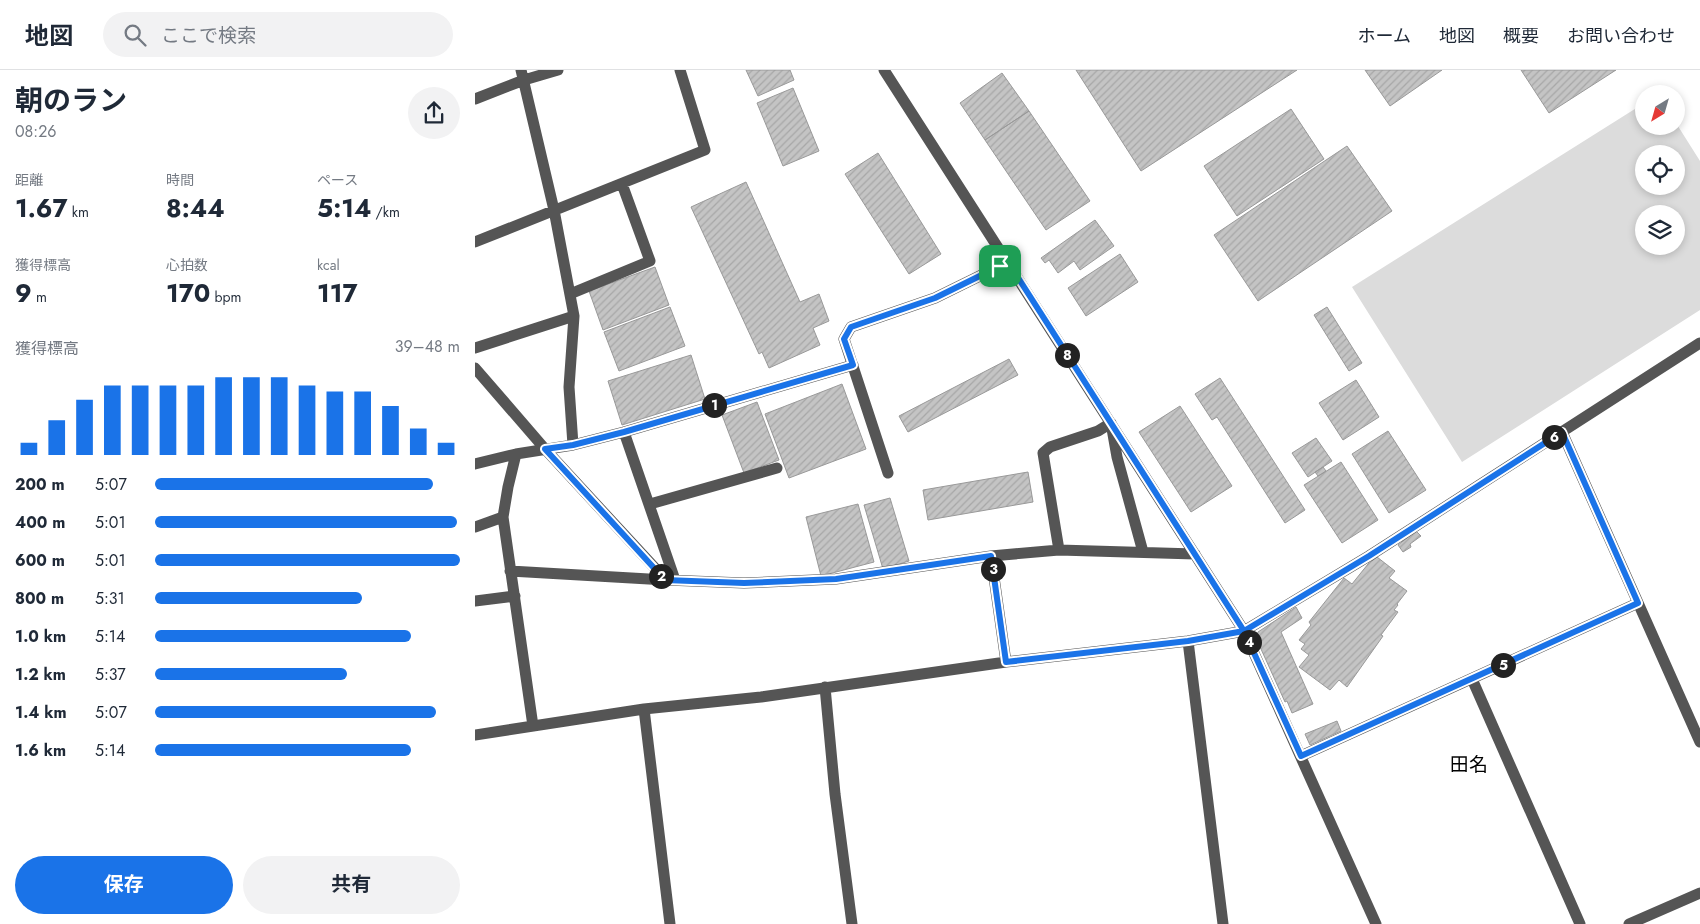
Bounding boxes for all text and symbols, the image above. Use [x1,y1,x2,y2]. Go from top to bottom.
search box [103,12,453,57]
text: 地図 [25,18,73,53]
icon: search [121,21,149,49]
text: ここで検索 [161,22,256,49]
text: ホーム [1358,23,1411,49]
text: 地図 [1439,23,1475,49]
text: 概要 [1503,23,1539,49]
text: お問い合わせ [1567,23,1675,49]
text: 朝のラン [15,80,127,121]
north arrow [1635,85,1685,135]
map controls [1635,85,1685,255]
button: share [408,87,460,139]
text: 08:26 [15,120,56,143]
button: locate [1635,145,1685,195]
text: 距離 [15,170,43,190]
text: 時間 [166,170,194,190]
text: ペース [317,170,358,190]
text: 1.67 [15,190,68,226]
text: 8:44 [166,190,225,226]
text: 5:14 [317,190,371,226]
text: km [68,202,89,222]
text: /km [371,202,400,222]
button: layers [1635,205,1685,255]
pin [979,245,1021,287]
icon: arrive [986,252,1014,280]
text: 獲得標高 [15,255,71,275]
text: 心拍数 [166,255,208,275]
text: kcal [317,255,340,275]
text: 9 [15,275,32,311]
text: 170 [166,275,210,311]
text: 117 [317,275,358,311]
text: m [32,287,47,307]
text: bpm [210,287,241,307]
text: 39–48 m [395,335,460,358]
text: 獲得標高 [15,337,79,360]
pin: 8 [1055,342,1079,368]
text: 8 [1063,345,1072,365]
pin: 1 [701,392,727,418]
text: 1 [711,395,718,415]
pin: 6 [1541,424,1567,450]
text: 6 [1550,427,1559,447]
text: 200 m [15,473,65,496]
text: 5:07 [95,473,127,496]
text: 400 m [15,511,65,534]
text: 5:01 [95,511,126,534]
text: 600 m [15,549,65,572]
text: 5:01 [95,549,126,572]
pin: 3 [981,556,1005,582]
text: 3 [989,559,998,579]
pin: 2 [649,564,673,588]
text: 2 [657,566,666,586]
text: 800 m [15,587,64,610]
text: 5:31 [95,587,125,610]
text: 1.0 km [15,625,66,648]
text: 5:14 [95,625,125,648]
pin: 4 [1237,630,1261,654]
text: 4 [1245,632,1254,652]
pin: 5 [1491,652,1515,678]
text: 5 [1499,655,1508,675]
text: 1.2 km [15,663,66,686]
text: 5:37 [95,663,126,686]
text: 1.4 km [15,701,67,724]
text: 5:07 [95,701,127,724]
text: 1.6 km [15,739,66,762]
text: 5:14 [95,739,125,762]
district label: 田名 [1450,751,1488,778]
button: 保存 [15,856,233,914]
button: 共有 [243,856,460,914]

